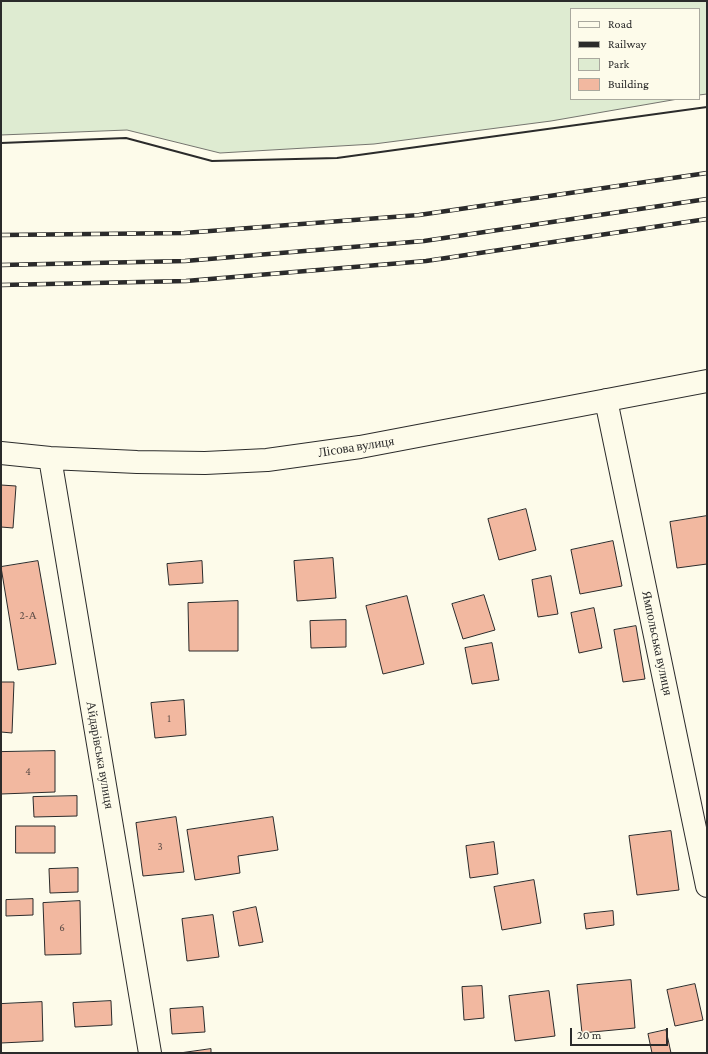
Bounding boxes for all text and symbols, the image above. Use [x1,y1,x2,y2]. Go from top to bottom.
legend [570,8,700,100]
text: Road [608,17,632,31]
text: Railway [608,37,646,51]
text: Park [608,57,629,71]
text: Building [608,77,649,91]
street label: Лісова вулиця [317,433,395,461]
street label: Ямпольська вулиця [638,589,676,697]
house number: 2-А [19,609,37,623]
street label: Айдарівська вулиця [83,700,117,810]
house number: 1 [167,712,171,726]
house number: 4 [25,765,31,779]
house number: 3 [157,840,163,854]
house number: 6 [59,921,65,935]
scale bar [572,1020,670,1046]
text: 20 m [577,1028,601,1042]

